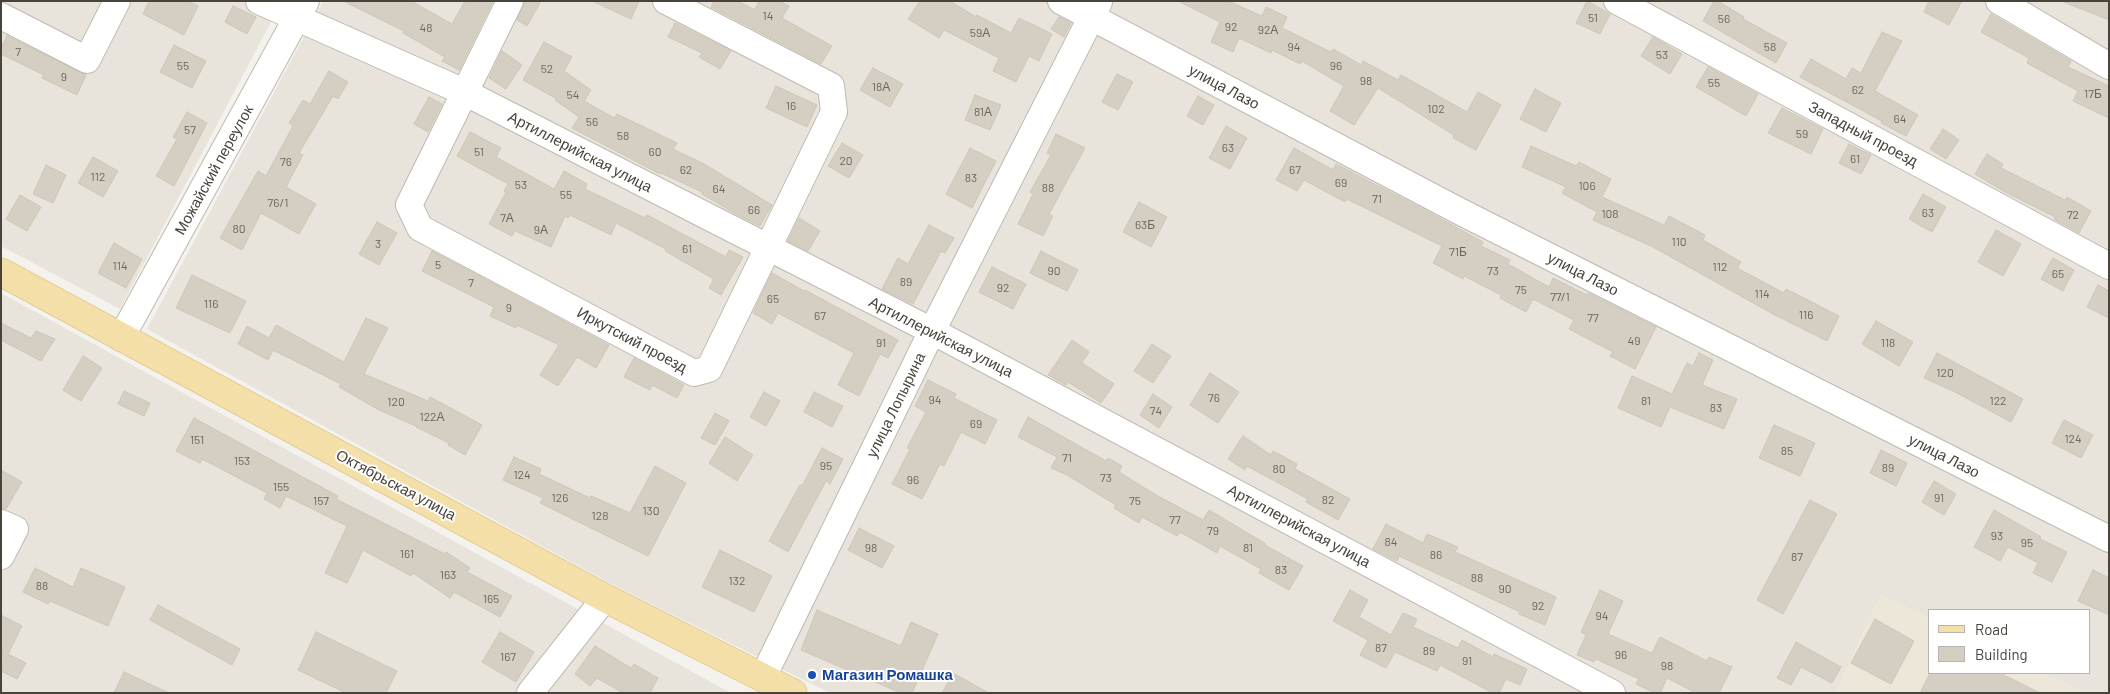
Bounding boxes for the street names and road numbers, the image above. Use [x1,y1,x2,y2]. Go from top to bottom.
street label: улица Лазо [1186,61,1262,113]
street label: Западный проезд [1805,98,1921,170]
street label: Можайский переулок [171,102,257,238]
street label: Артиллерийская улица [505,108,655,196]
street label: улица Лазо [1544,248,1622,300]
street label: Артиллерийская улица [866,293,1016,381]
street label: Иркутский проезд [574,303,690,377]
street label: улица Лопырина [863,350,929,460]
street label: улица Лазо [1905,430,1983,482]
street label: Октябрьская улица [333,446,459,524]
street label: Артиллерийская улица [1224,481,1374,571]

